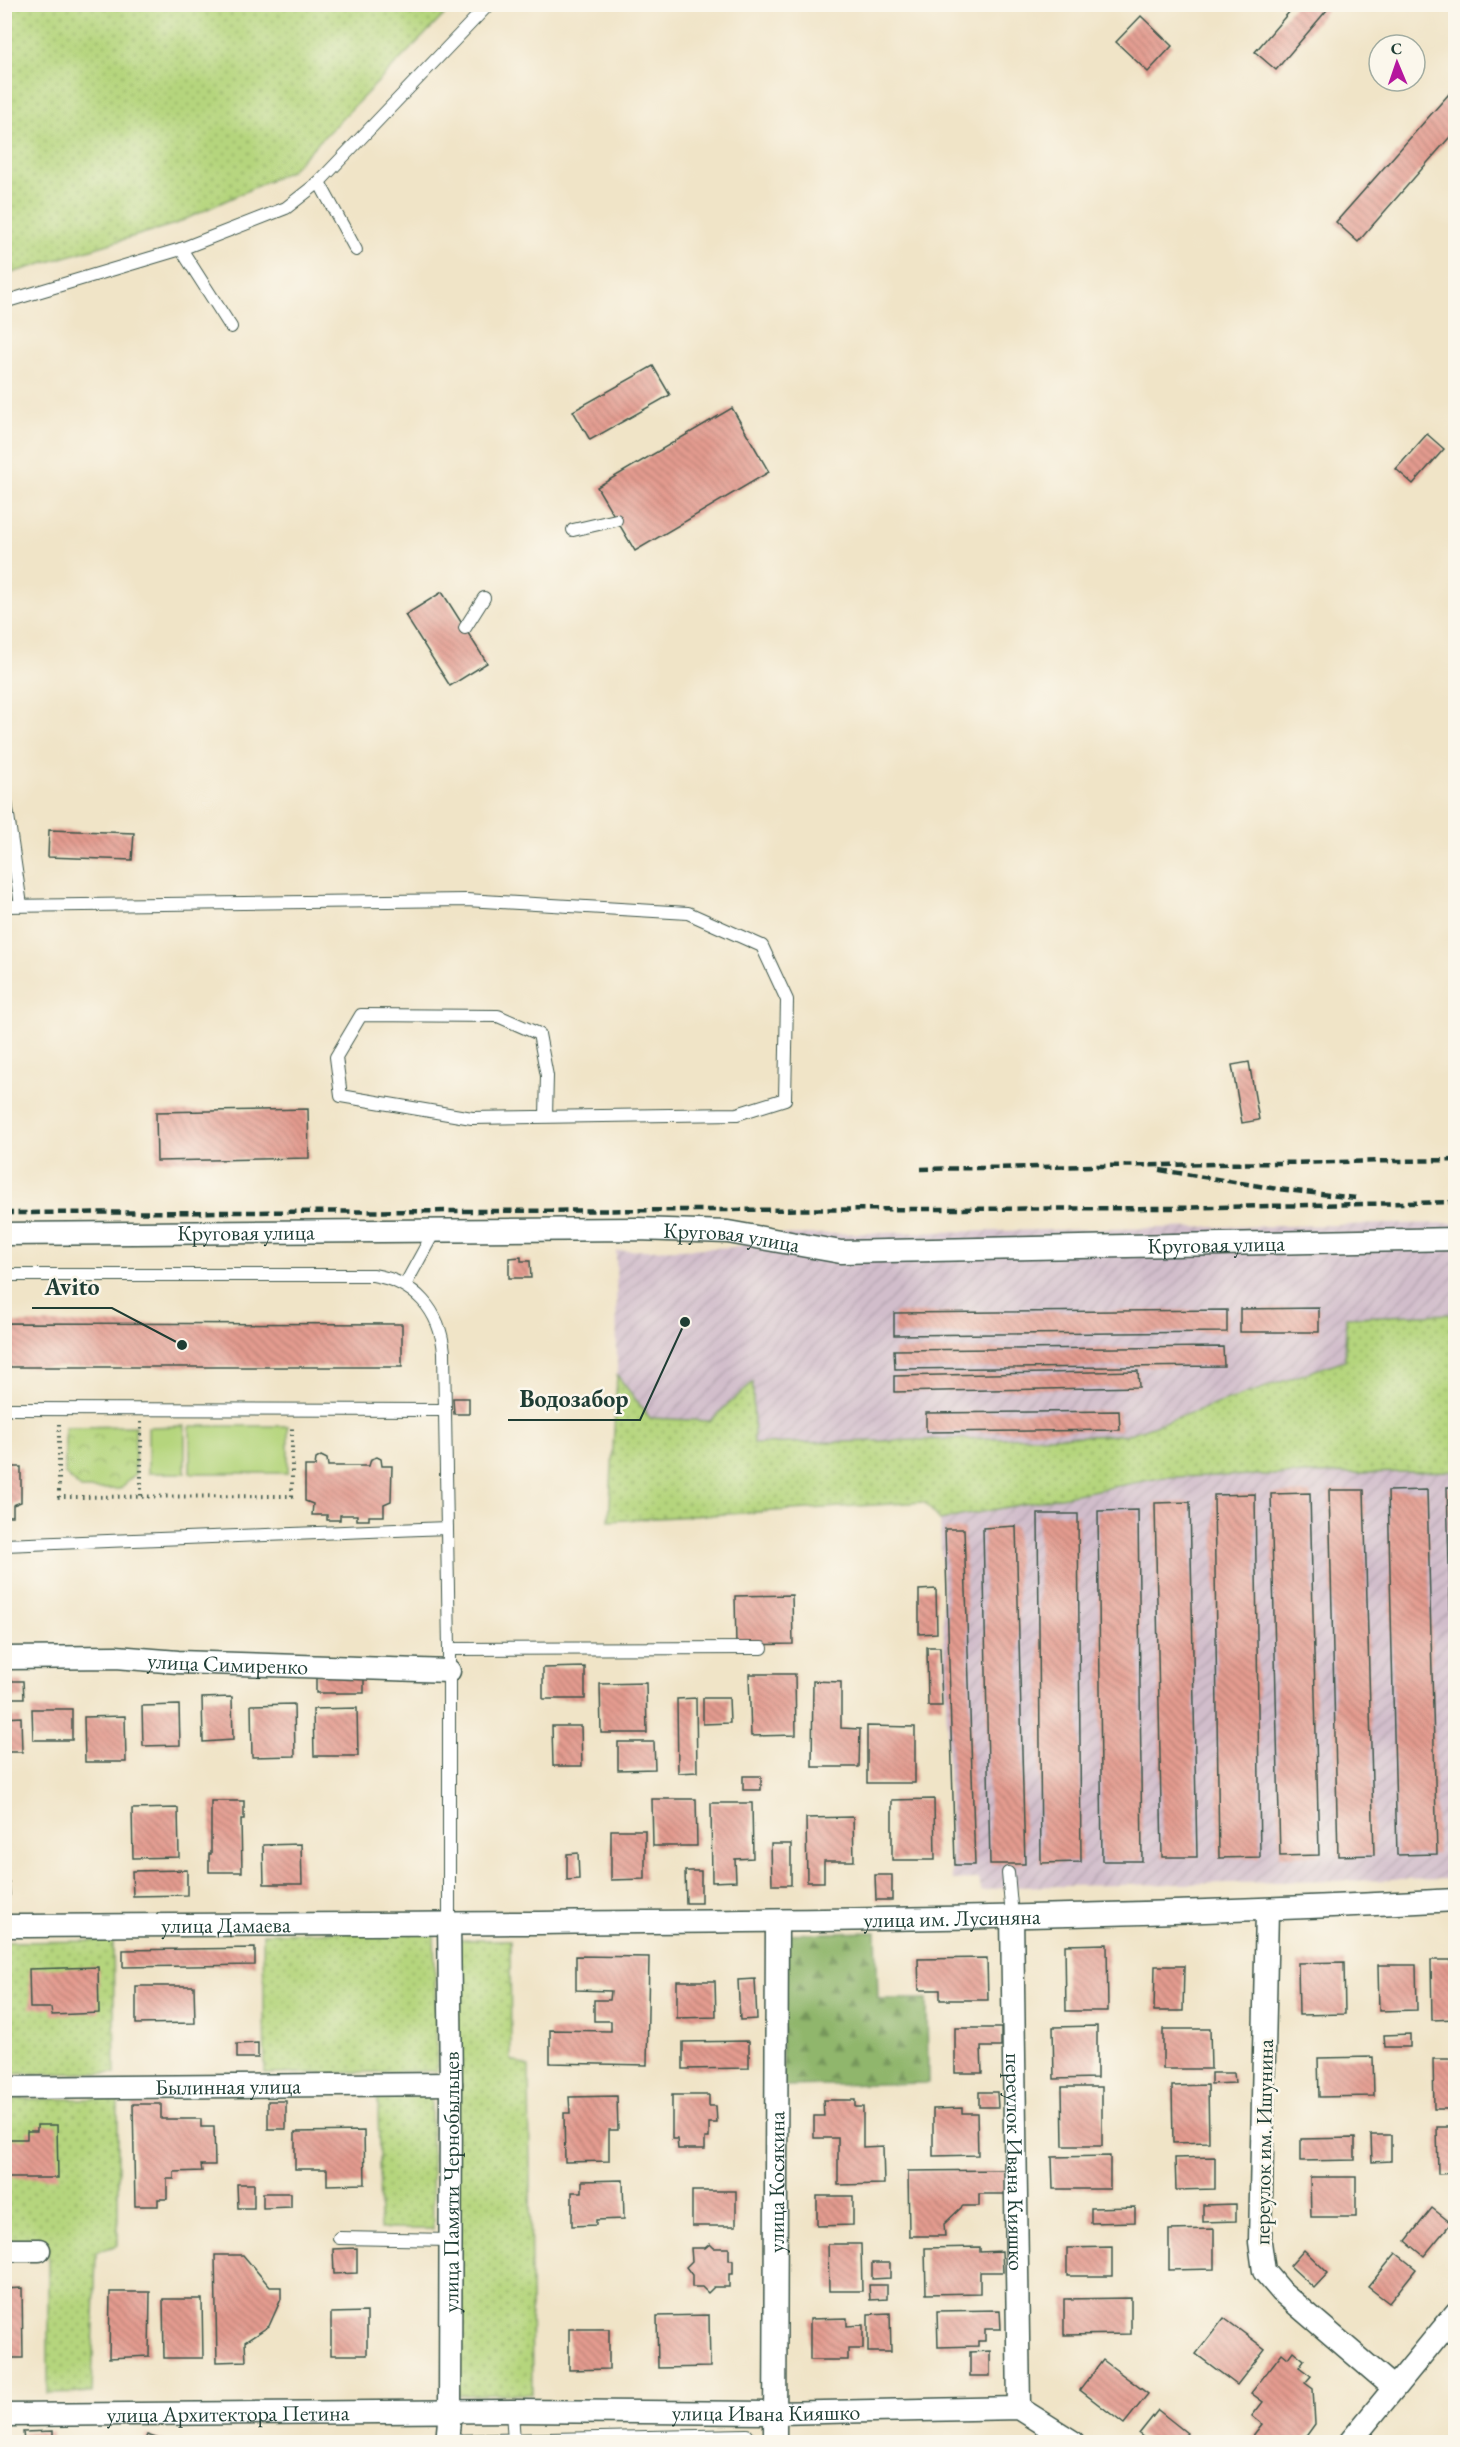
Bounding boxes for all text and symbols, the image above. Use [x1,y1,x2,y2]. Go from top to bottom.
north arrow [1367,33,1427,93]
text: С [1390,38,1403,59]
street label: Круговая улица [663,1216,802,1259]
street label: Круговая улица [177,1218,315,1248]
street label: Круговая улица [1147,1229,1285,1261]
callout: Avito [32,1266,112,1308]
text: Avito [43,1271,100,1302]
callout: Водозабор [508,1378,640,1420]
text: Водозабор [520,1383,628,1414]
street label: улица Симиренко [146,1646,309,1681]
street label: улица им. Лусиняна [863,1902,1041,1934]
street label: улица Дамаева [161,1910,291,1940]
street label: переулок им. Ишунина [1247,2039,1280,2245]
street label: улица Памяти Чернобыльцев [436,2051,466,2313]
street label: переулок Ивана Кияшко [999,2053,1031,2271]
street label: Былинная улица [155,2071,301,2102]
street label: улица Косякина [762,2111,791,2253]
street label: улица Ивана Кияшко [672,2397,861,2428]
street label: улица Архитектора Петина [107,2398,350,2429]

